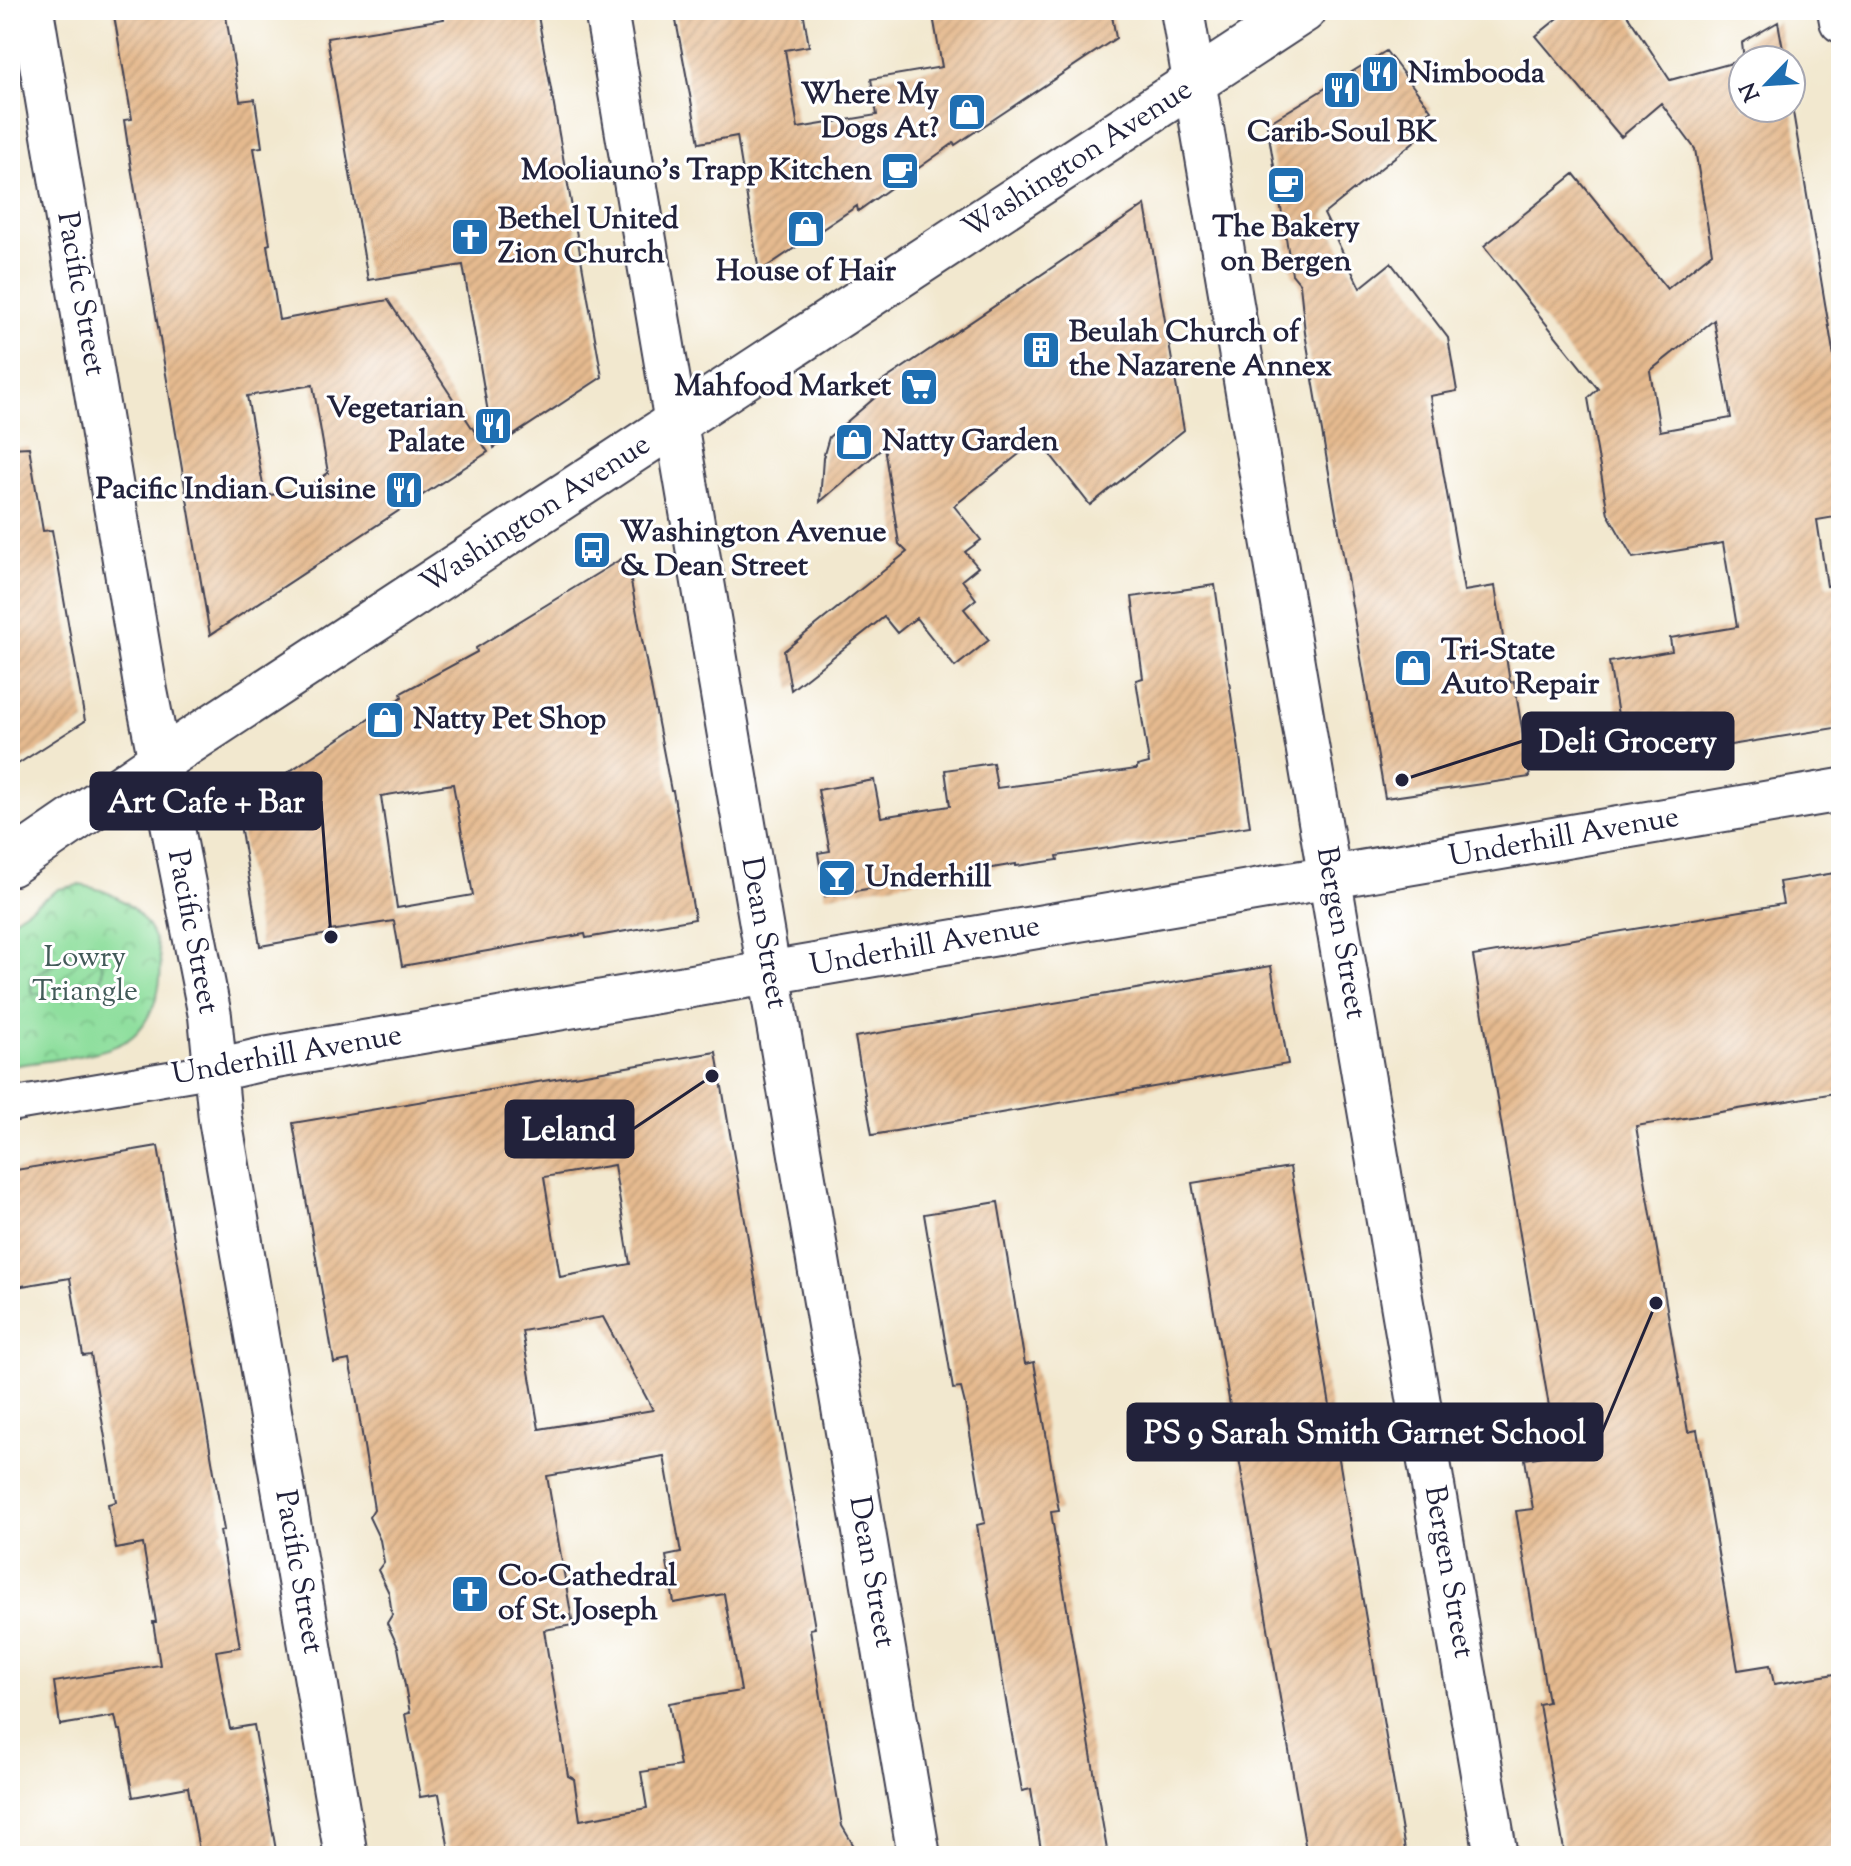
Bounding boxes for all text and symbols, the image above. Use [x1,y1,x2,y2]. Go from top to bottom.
north arrow [1727,44,1807,124]
restaurant icon: Nimbooda [1359,53,1401,95]
place label: Nimbooda [1408,53,1545,96]
street label: Washington Avenue [955,69,1201,251]
restaurant icon: Carib-Soul BK [1321,69,1363,111]
place label: Where My Dogs At? [801,74,939,151]
text: N [1733,76,1770,106]
shop icon: Where My Dogs At? [946,91,988,133]
place label: Carib-Soul BK [1247,112,1437,155]
place label: Mooliauno’s Trapp Kitchen [521,150,872,193]
cafe icon: Mooliauno’s Trapp Kitchen [879,150,921,192]
cafe icon: The Bakery on Bergen [1265,164,1307,206]
place label: Bethel United Zion Church [498,199,679,276]
place label: The Bakery on Bergen [1212,207,1360,284]
shop icon: House of Hair [785,208,827,250]
street label: Pacific Street [44,209,116,379]
church icon: Bethel United Zion Church [449,216,491,258]
place label: House of Hair [716,251,897,294]
place label: Beulah Church of the Nazarene Annex [1069,312,1333,389]
building icon: Beulah Church of the Nazarene Annex [1020,329,1062,371]
place label: Mahfood Market [674,366,892,409]
supermarket icon: Mahfood Market [898,366,940,408]
place label: Vegetarian Palate [326,388,465,465]
restaurant icon: Vegetarian Palate [472,405,514,447]
shop icon: Natty Garden [833,421,875,463]
place label: Natty Garden [882,421,1059,464]
street label: Washington Avenue [413,424,659,606]
place label: Pacific Indian Cuisine [96,469,376,512]
restaurant icon: Pacific Indian Cuisine [383,469,425,511]
place label: Washington Avenue & Dean Street [620,512,886,589]
bus stop icon: Washington Avenue & Dean Street [571,529,613,571]
place label: Tri-State Auto Repair [1441,630,1600,707]
shop icon: Tri-State Auto Repair [1392,647,1434,689]
shop icon: Natty Pet Shop [364,699,406,741]
place label: Natty Pet Shop [413,699,606,742]
callout: Deli Grocery [1523,713,1733,769]
text: Deli Grocery [1539,721,1717,767]
callout: Art Cafe + Bar [91,773,321,829]
text: Art Cafe + Bar [107,781,306,827]
street label: Underhill Avenue [1445,797,1683,879]
street label: Bergen Street [1304,843,1376,1023]
street label: Pacific Street [155,847,229,1017]
street label: Dean Street [729,854,797,1012]
bar icon: Underhill [816,857,858,899]
place label: Underhill [865,857,992,900]
street label: Underhill Avenue [806,906,1044,988]
park label: Lowry Triangle [32,937,138,1014]
street label: Underhill Avenue [168,1015,406,1097]
callout: Leland [506,1101,633,1157]
text: Leland [522,1109,616,1155]
callout: PS 9 Sarah Smith Garnet School [1128,1404,1602,1460]
text: PS 9 Sarah Smith Garnet School [1144,1412,1586,1458]
street label: Bergen Street [1412,1482,1484,1662]
street label: Pacific Street [262,1487,334,1657]
street label: Dean Street [837,1493,905,1651]
place label: Co-Cathedral of St. Joseph [498,1556,678,1633]
church icon: Co-Cathedral of St. Joseph [449,1573,491,1615]

